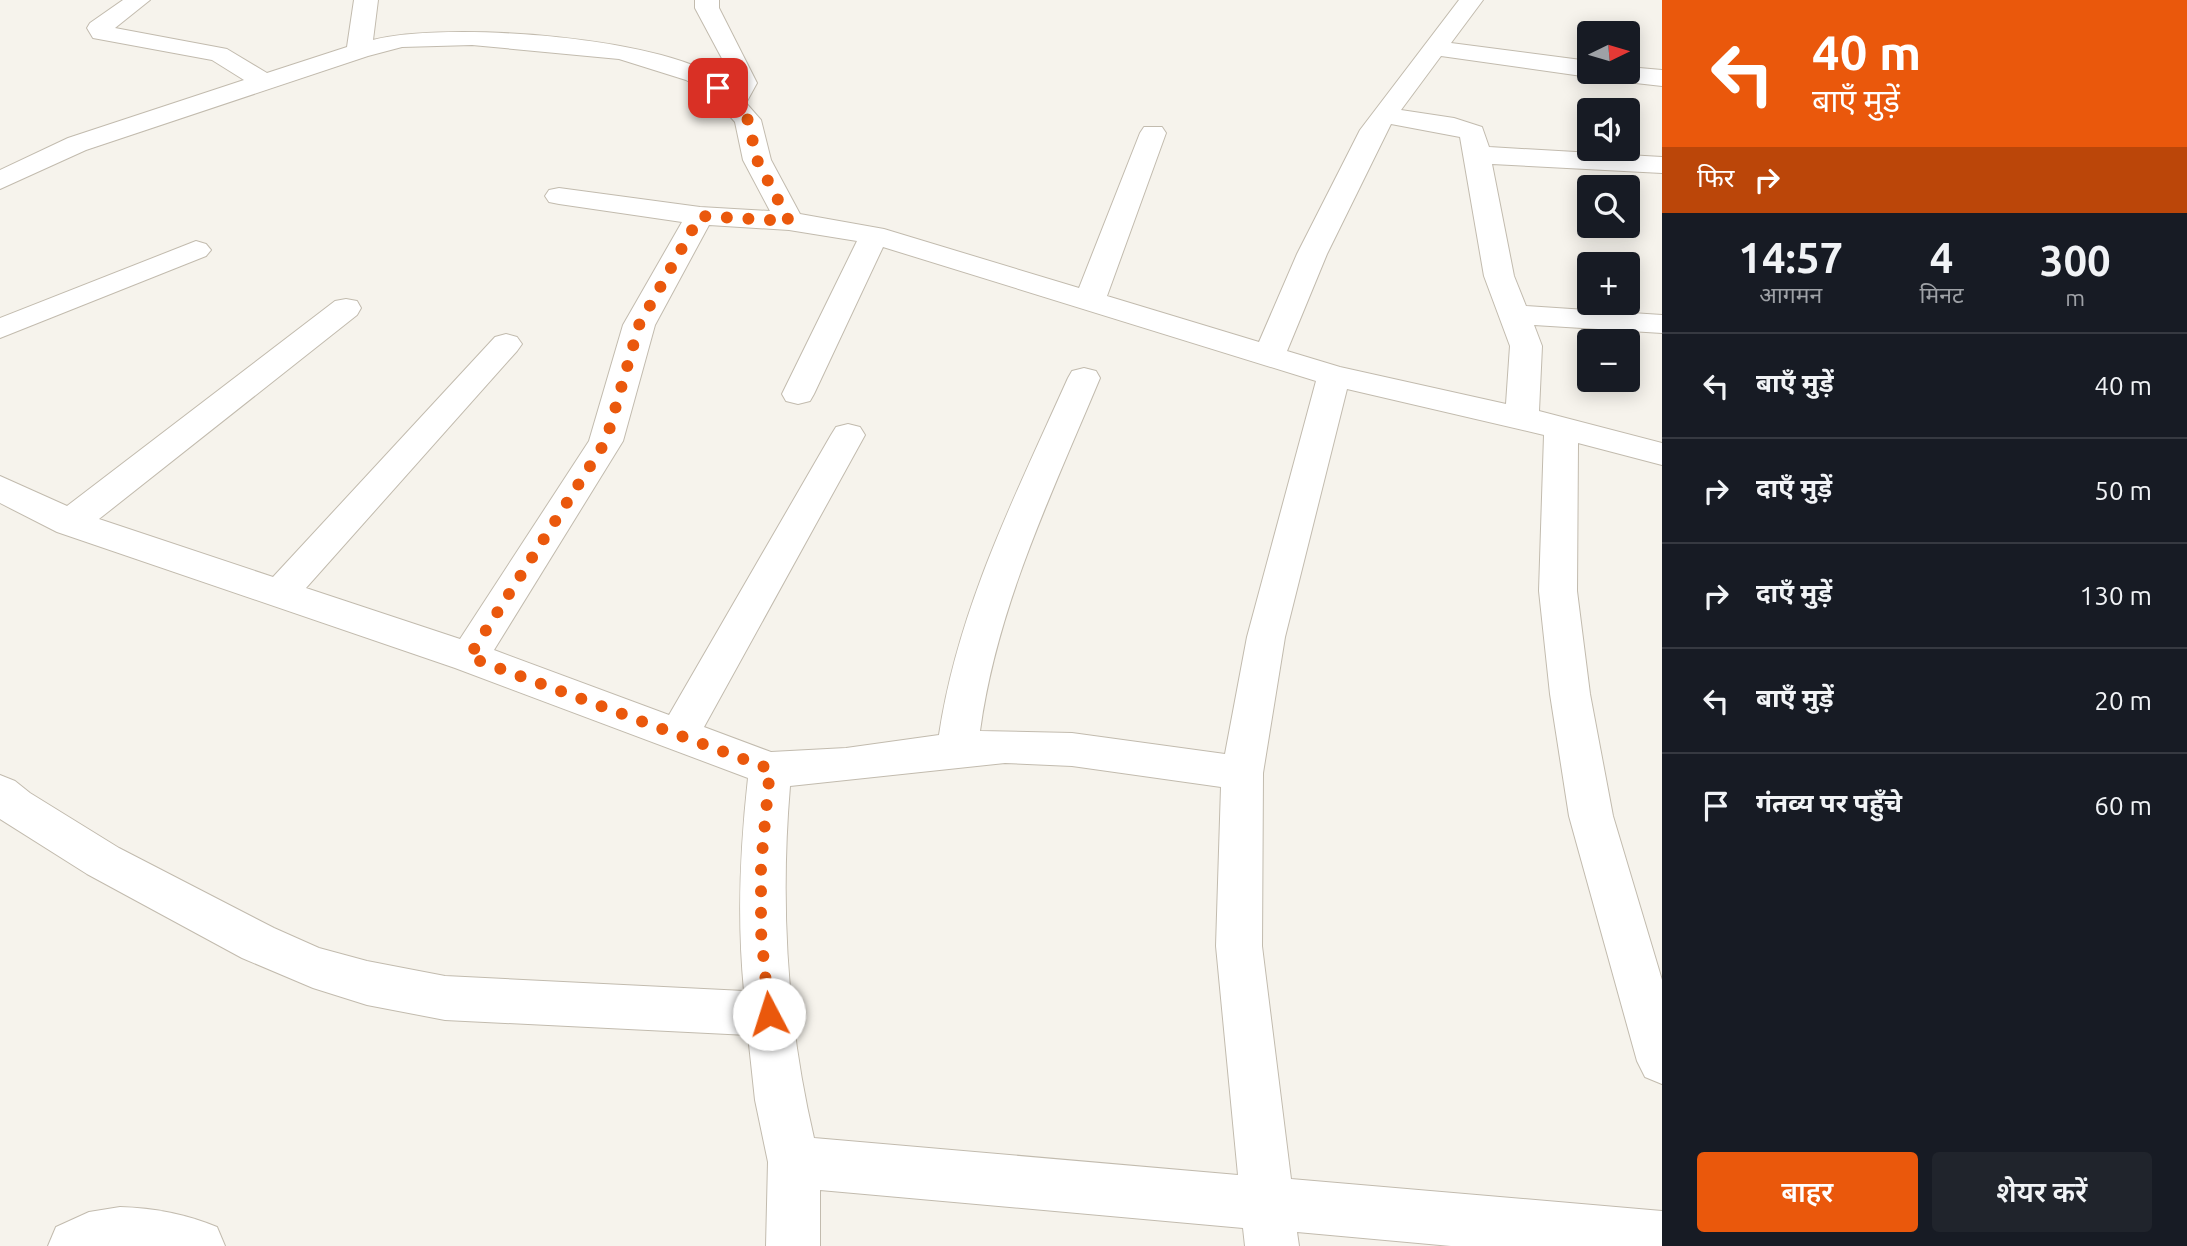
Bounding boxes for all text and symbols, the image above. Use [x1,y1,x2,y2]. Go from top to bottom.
north arrow [1577,21,1640,84]
map controls [1577,21,1640,392]
text: 40 m [1812,24,1921,79]
icon: left [1697,28,1788,119]
pin [688,58,748,118]
icon: arrive [699,69,737,107]
text: बाएँ मुड़ें [1812,82,1900,118]
button: sound [1577,98,1640,161]
icon: right [1748,161,1786,199]
text: फिर [1697,163,1734,192]
button: search [1577,175,1640,238]
text: 14:57 [1738,234,1843,281]
text: 4 [1930,234,1953,281]
text: 300 [2040,237,2111,284]
button: + [1577,252,1640,315]
text: आगमन [1759,282,1822,307]
text: मिनट [1919,282,1964,307]
text: m [2065,285,2085,310]
button: − [1577,329,1640,392]
icon: left [1697,367,1735,405]
text: बाएँ मुड़ें [1756,368,1833,397]
text: 40 m [2094,371,2152,400]
icon: right [1697,472,1735,510]
text: दाएँ मुड़ें [1756,473,1832,502]
text: 50 m [2094,476,2152,505]
icon: right [1697,577,1735,615]
text: दाएँ मुड़ें [1756,578,1832,607]
text: 130 m [2080,581,2152,610]
icon: left [1697,682,1735,720]
text: बाएँ मुड़ें [1756,683,1833,712]
text: 20 m [2094,686,2152,715]
icon: arrive [1697,787,1735,825]
text: गंतव्य पर पहुँचे [1756,788,1902,817]
text: 60 m [2094,791,2152,820]
position arrow [732,977,806,1051]
button: बाहर [1697,1152,1918,1232]
button: शेयर करें [1932,1152,2152,1232]

